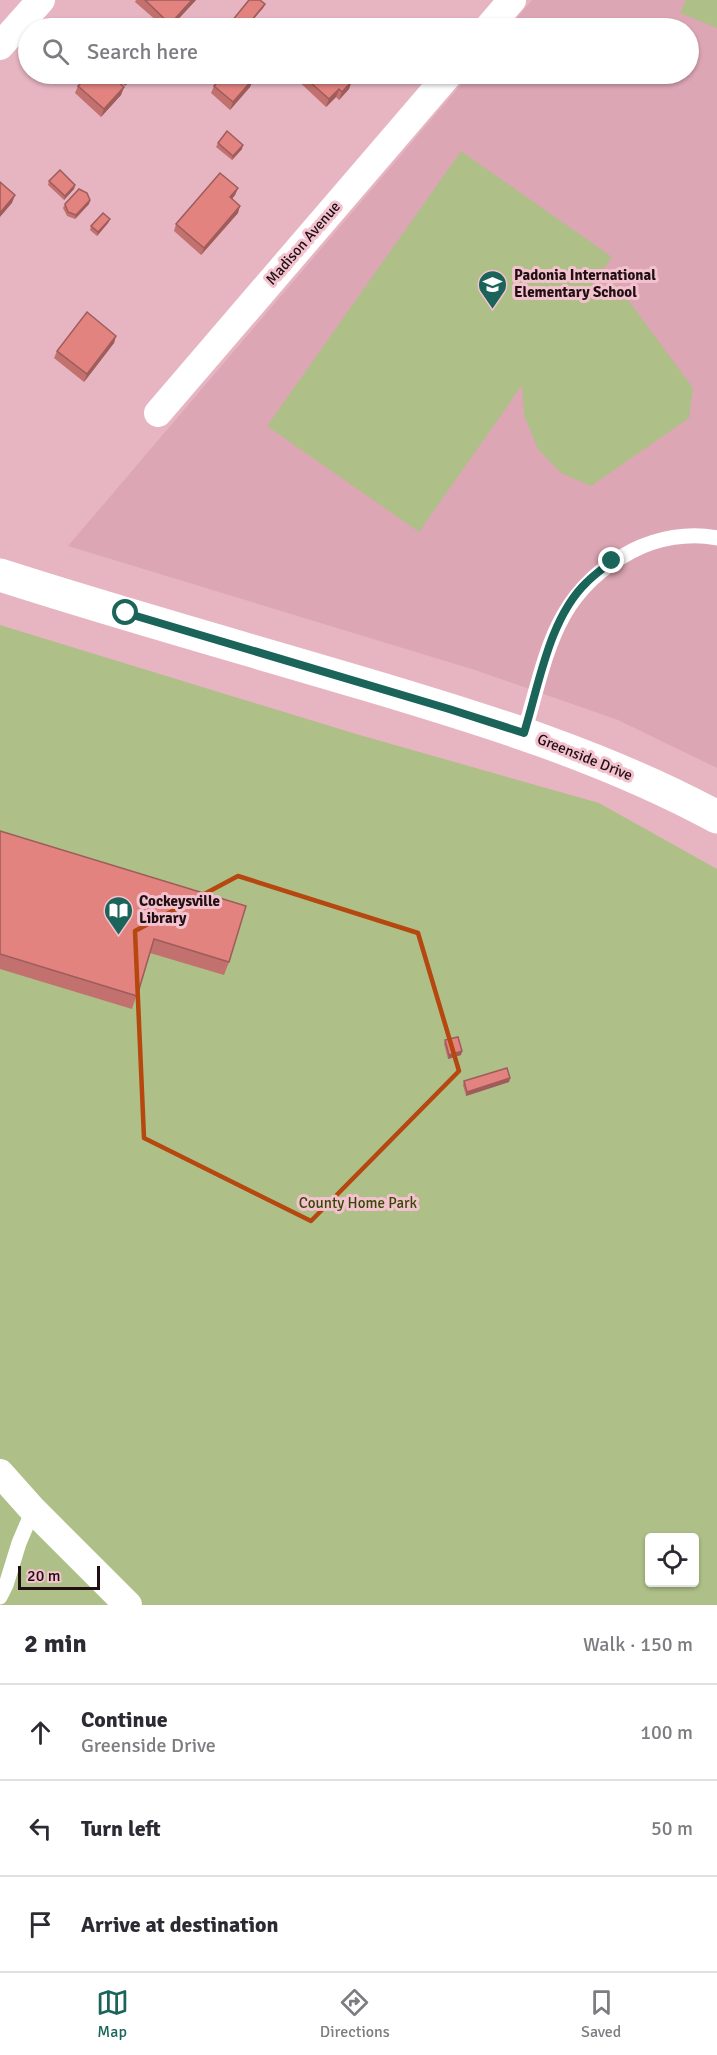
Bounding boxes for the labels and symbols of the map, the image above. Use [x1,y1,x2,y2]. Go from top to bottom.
street label: Madison Avenue [262,198,344,288]
place label: Padonia International Elementary School [514,266,656,301]
school or university icon: Padonia International Elementary School [477,268,509,310]
route end [598,547,624,573]
route start [112,599,138,625]
street label: Greenside Drive [535,730,635,784]
place label: Cockeysville Library [139,892,220,927]
library icon: Cockeysville Library [102,894,134,936]
park label: County Home Park [299,1194,418,1212]
scale bar [18,1563,100,1590]

